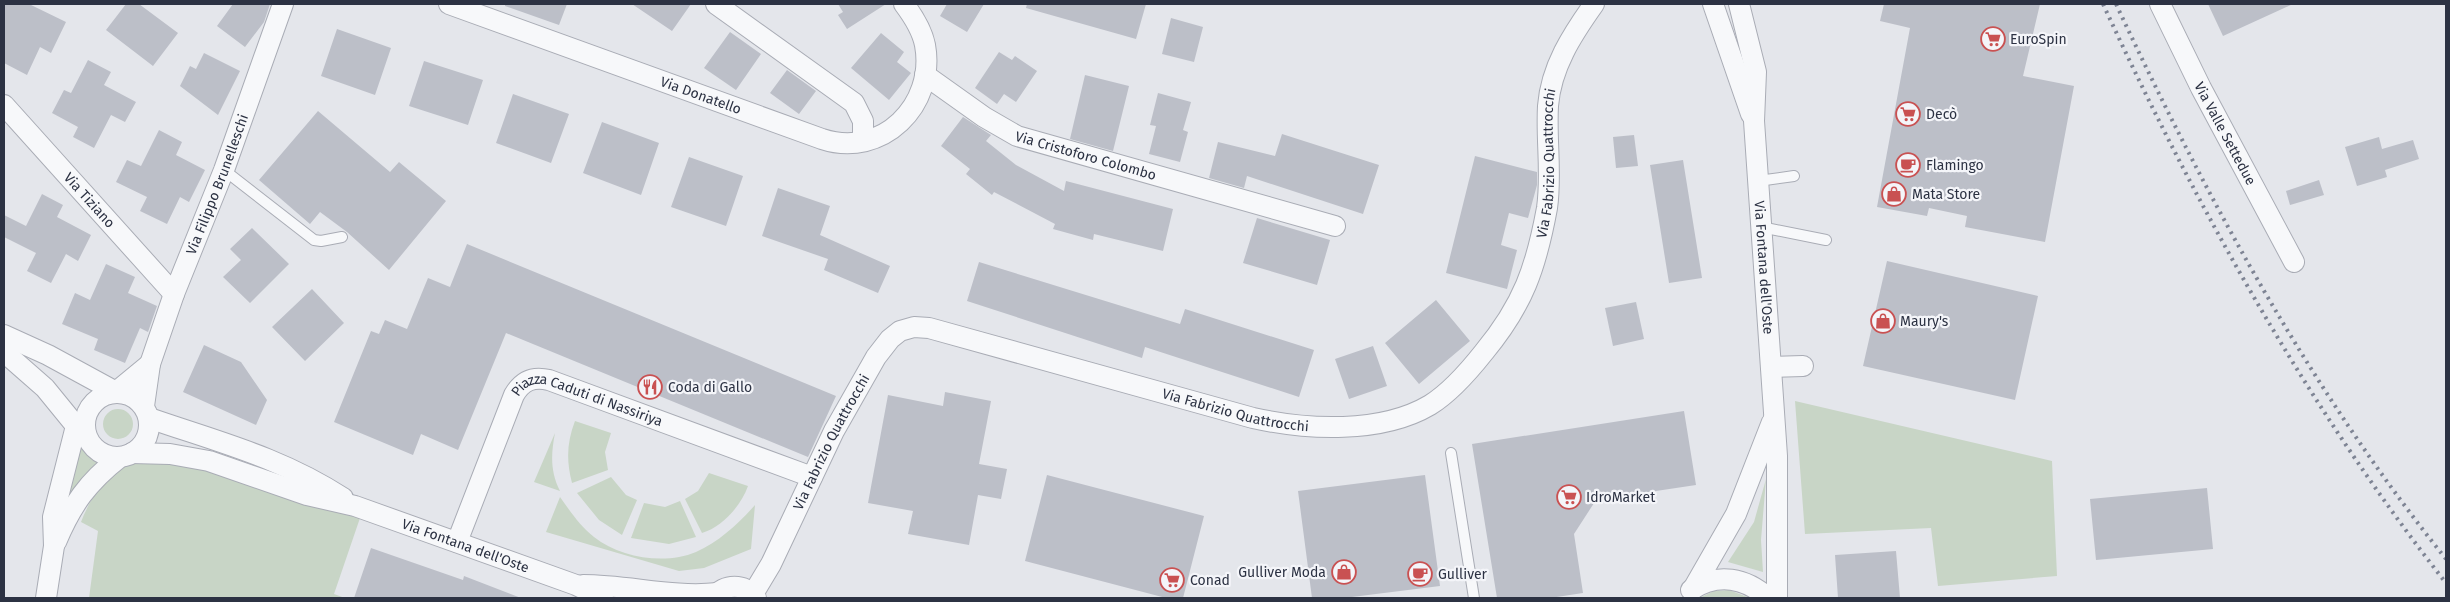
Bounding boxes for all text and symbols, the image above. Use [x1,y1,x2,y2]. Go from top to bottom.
supermarket icon: EuroSpin [1980,26,2006,52]
place label: EuroSpin [2010,31,2067,48]
street label: Via Donatello [658,73,744,118]
street label: Via Valle Settedue [2191,79,2260,188]
street label: Via Fabrizio Quattrocchi [1533,87,1559,240]
supermarket icon: Decò [1895,101,1921,127]
place label: Decò [1926,106,1957,123]
street label: Via Filippo Brunelleschi [182,112,252,257]
street label: Via Cristoforo Colombo [1013,127,1158,184]
cafe icon: Flamingo [1895,152,1921,178]
place label: Flamingo [1926,157,1984,174]
street label: Via Tiziano [60,169,119,231]
shop icon: Mata Store [1881,181,1907,207]
place label: Mata Store [1912,186,1980,203]
street label: Via Fontana dell'Oste [1751,200,1777,335]
shop icon: Maury's [1870,308,1896,334]
place label: Maury's [1900,313,1949,330]
street label: Piazza Caduti di Nassiriya [507,370,665,430]
street label: Via Fabrizio Quattrocchi [789,371,873,513]
restaurant icon: Coda di Gallo [637,374,663,400]
place label: Coda di Gallo [668,379,752,396]
street label: Via Fabrizio Quattrocchi [1160,385,1309,435]
supermarket icon: IdroMarket [1556,484,1582,510]
place label: IdroMarket [1586,489,1656,506]
street label: Via Fontana dell'Oste [400,515,531,576]
shop icon: Gulliver Moda [1331,559,1357,585]
cafe icon: Gulliver [1407,561,1433,587]
place label: Gulliver Moda [1238,564,1326,581]
place label: Gulliver [1438,566,1488,583]
supermarket icon: Conad [1159,567,1185,593]
place label: Conad [1190,572,1230,589]

